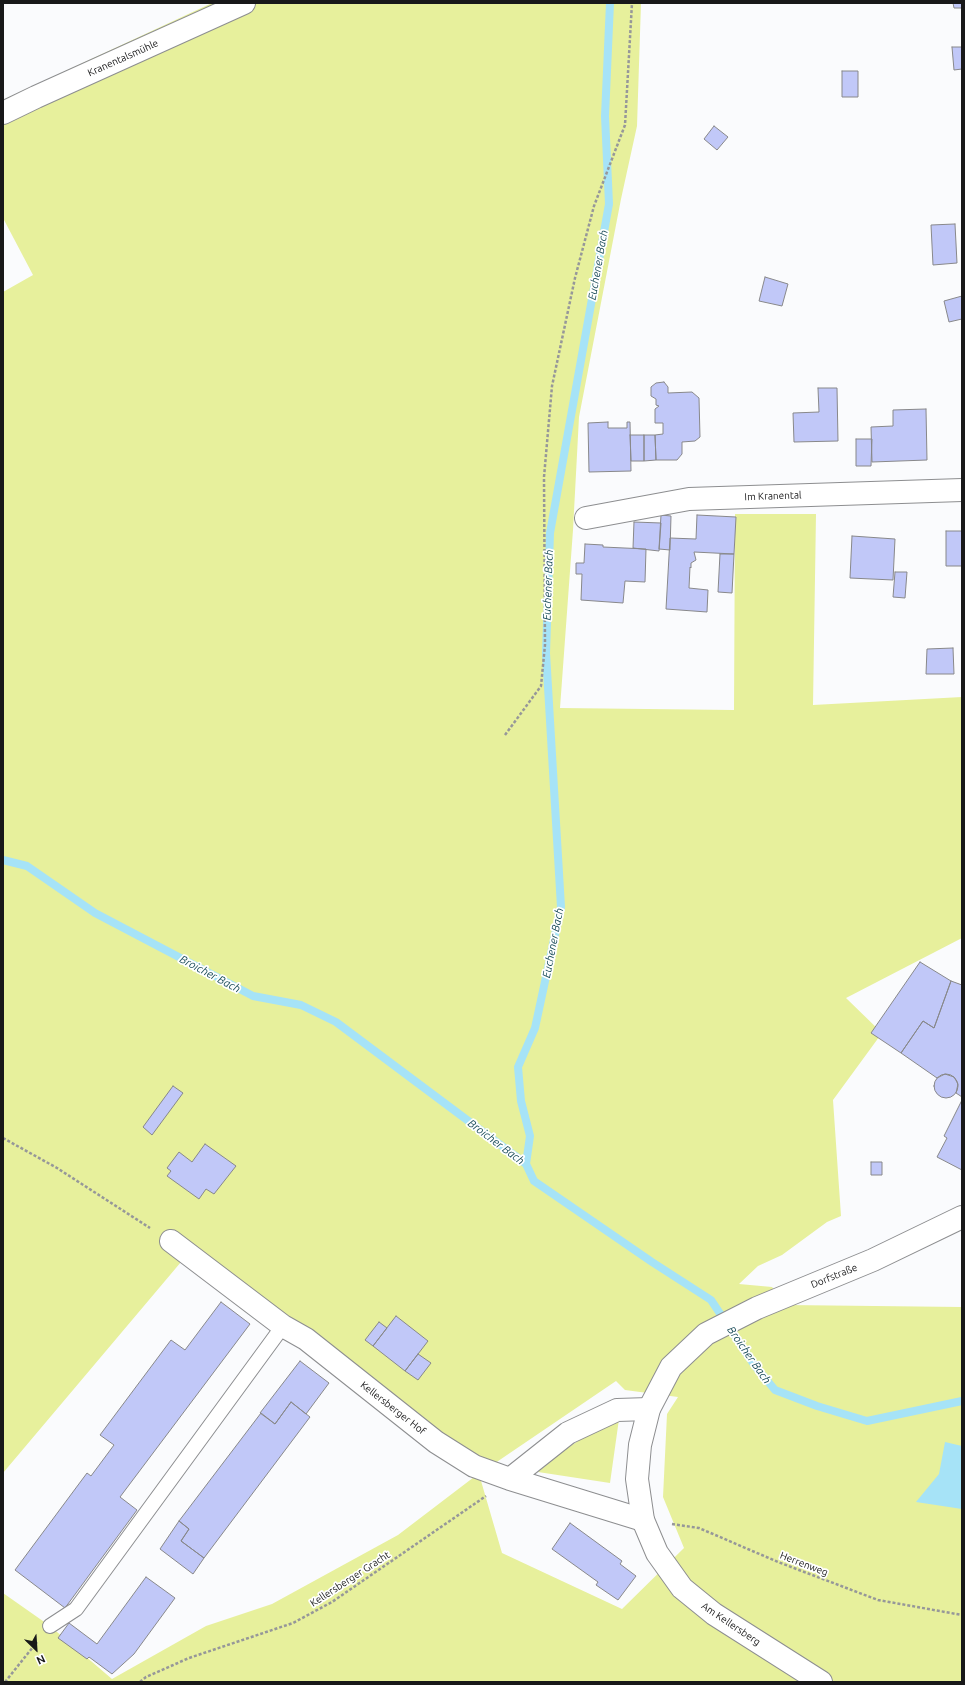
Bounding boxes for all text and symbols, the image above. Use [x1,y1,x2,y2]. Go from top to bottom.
street label: Kranentalsmühle [86,37,160,79]
water label: Euchener Bach [585,229,611,301]
street label: Im Kranental [744,489,802,503]
water label: Euchener Bach [540,549,556,621]
water label: Euchener Bach [540,907,566,979]
water label: Broicher Bach [177,952,243,996]
water label: Broicher Bach [465,1117,527,1167]
street label: Dorfstraße [809,1261,859,1291]
water label: Broicher Bach [724,1324,774,1386]
street label: Kellersberger Hof [358,1379,428,1437]
street label: Kellersberger Gracht [308,1549,392,1609]
street label: Herrenweg [778,1549,830,1579]
street label: Am Kellersberg [699,1600,763,1648]
north arrow [16,1629,56,1669]
text: N [35,1653,47,1667]

